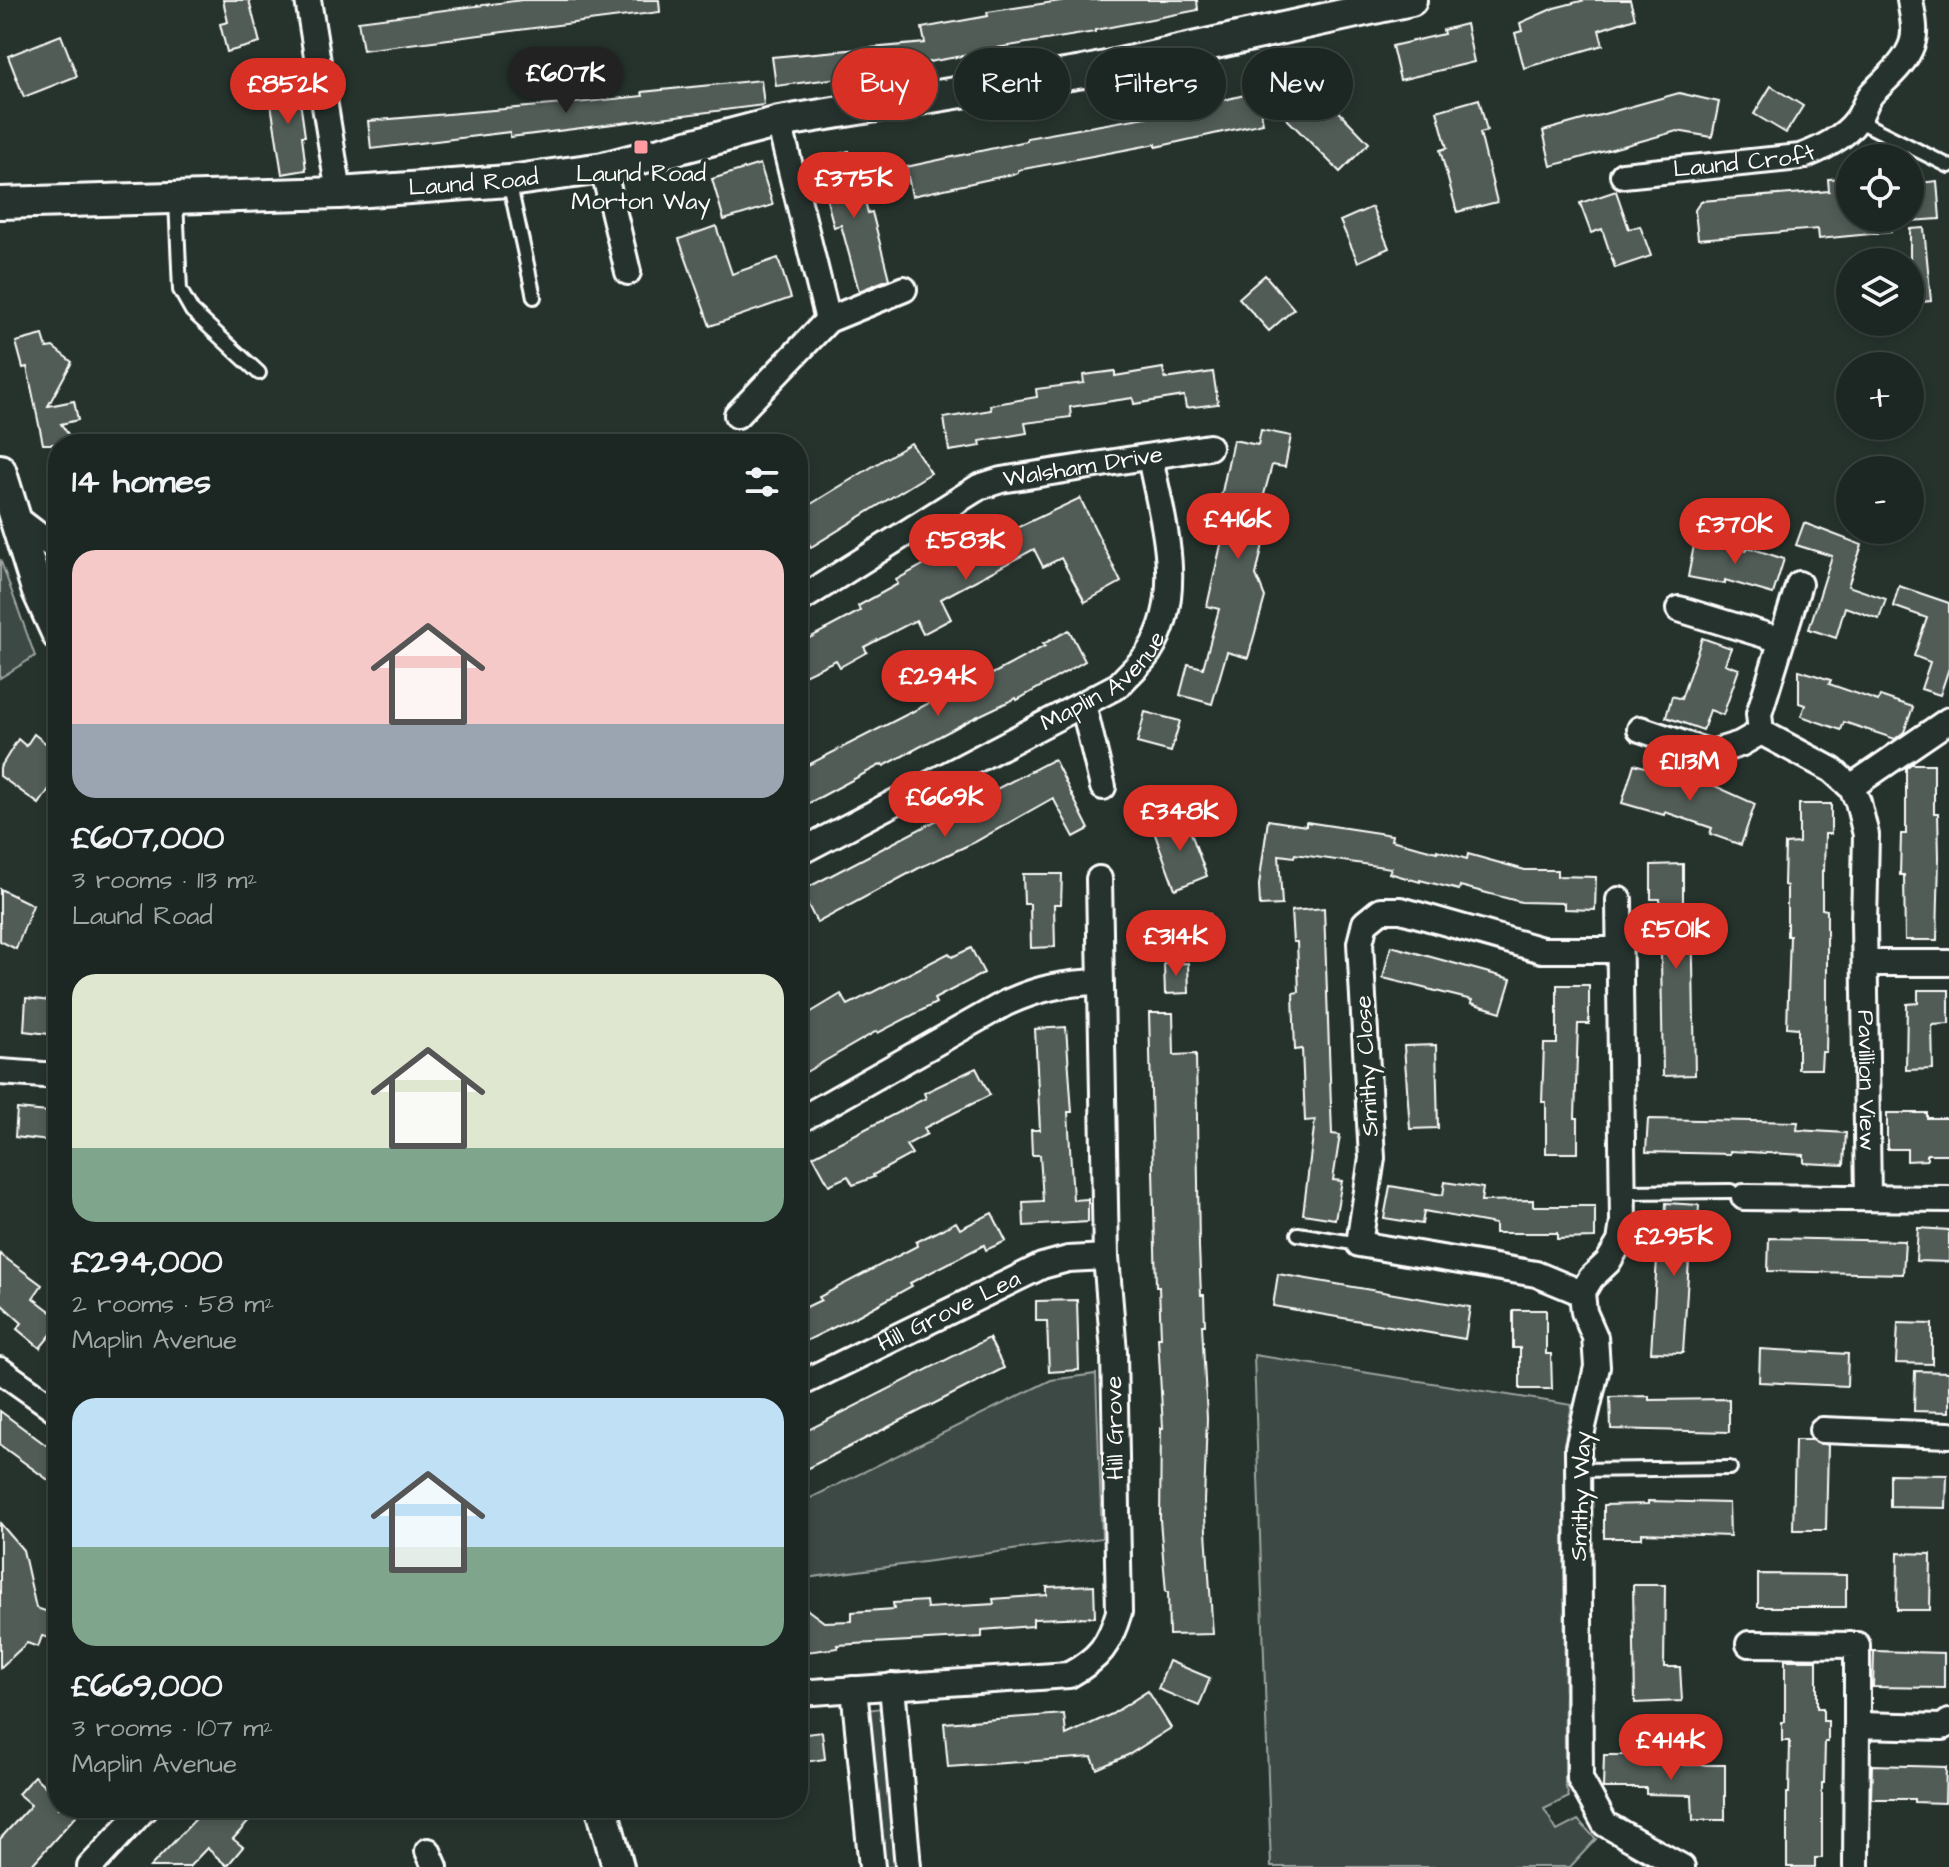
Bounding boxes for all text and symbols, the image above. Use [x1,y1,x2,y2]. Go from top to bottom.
pin: £607K [510,47,622,115]
chip: Buy [832,48,938,120]
chip: Rent [954,48,1070,120]
chip: Filters [1086,48,1226,120]
chip: New [1242,48,1353,120]
text: £607K [527,55,605,91]
pin: £852K [232,58,344,126]
text: £852K [248,66,328,102]
street label: Laund Croft [1672,136,1821,187]
marker: Laund Road Morton Way [632,138,650,156]
map controls [1836,144,1924,544]
button: locate [1836,144,1924,232]
pin: £375K [798,152,910,220]
place label: Laund Road Morton Way [571,157,711,220]
street label: Laund Road [407,160,541,205]
text: £375K [815,160,893,196]
button: layers [1836,248,1924,336]
button: + [1836,352,1924,440]
street label: Walsham Drive [1001,438,1165,496]
button: − [1836,456,1924,544]
text: 14 homes [72,458,211,506]
icon: filters [740,460,784,504]
pin: £416K [1182,493,1294,561]
pin: £370K [1679,498,1791,566]
text: £416K [1204,501,1272,537]
text: £370K [1697,506,1773,542]
pin: £583K [910,514,1022,582]
text: £583K [927,522,1005,558]
icon: home [356,602,500,746]
street label: Maplin Avenue [1034,626,1174,740]
pin: £294K [882,650,994,718]
text: £294K [899,658,977,694]
pin: £1.13M [1625,735,1755,803]
text: £1.13M [1660,743,1720,779]
pin: £669K [889,771,1001,839]
text: £669K [906,779,984,815]
pin: £348K [1124,785,1236,853]
text: £348K [1141,793,1219,829]
text: £607,000 [72,814,224,862]
text: 3 rooms · 113 m² [72,862,257,898]
text: Laund Road [72,898,213,934]
pin: £501K [1620,903,1732,971]
pin: £314K [1120,910,1232,978]
text: £501K [1642,911,1710,947]
text: £314K [1144,918,1208,954]
street label: Smithy Close [1346,994,1389,1137]
street label: Pavillion View [1848,1010,1884,1151]
icon: home [356,1026,500,1170]
pin: £295K [1618,1210,1730,1278]
text: £295K [1635,1218,1713,1254]
text: £294,000 [72,1238,223,1286]
street label: Hill Grove Lea [872,1262,1026,1361]
text: 2 rooms · 58 m² [72,1286,274,1322]
text: Maplin Avenue [72,1322,237,1358]
street label: Hill Grove [1097,1376,1133,1480]
street label: Smithy Way [1562,1430,1601,1562]
icon: home [356,1450,500,1594]
text: £669,000 [72,1662,223,1710]
text: 3 rooms · 107 m² [72,1710,273,1746]
pin: £414K [1615,1714,1727,1782]
text: £414K [1637,1722,1705,1758]
text: Maplin Avenue [72,1746,237,1782]

